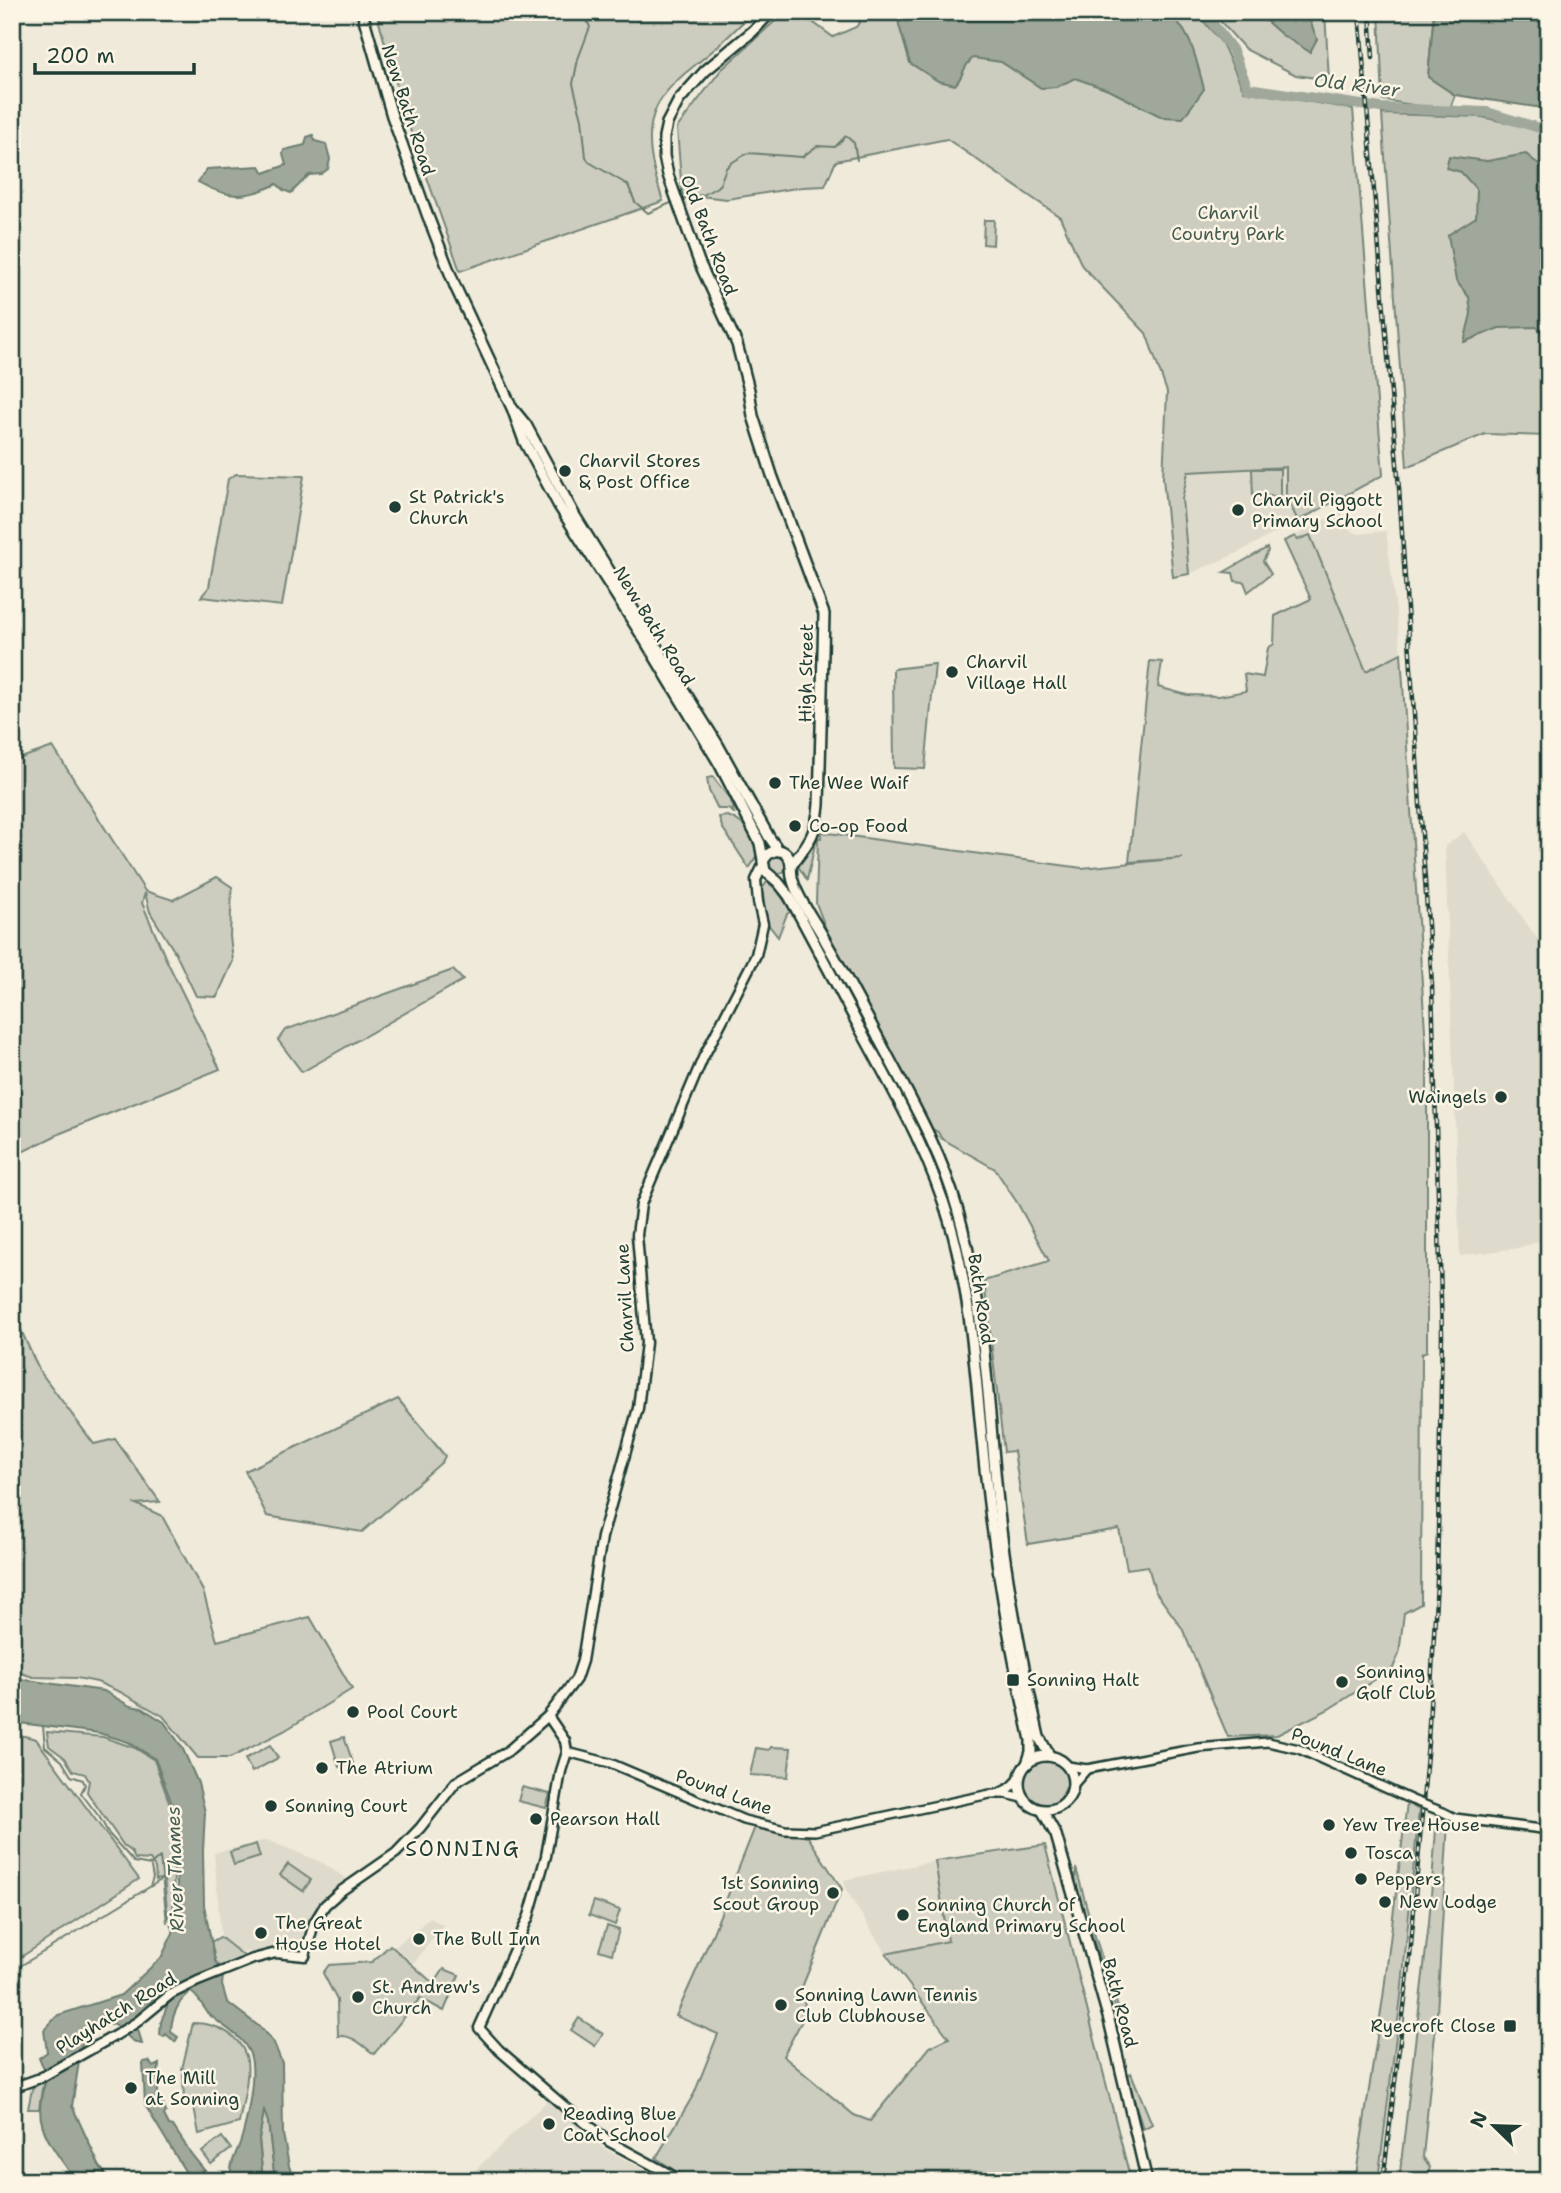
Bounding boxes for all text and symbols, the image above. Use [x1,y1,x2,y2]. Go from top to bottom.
scale bar [35,32,194,76]
street label: New Bath Road [375,41,441,179]
text: 200 m [46,42,115,70]
water label: Old River [1312,67,1403,103]
street label: Old Bath Road [675,171,743,299]
park label: Charvil Country Park [1171,201,1285,246]
place label: Charvil Stores & Post Office [579,449,701,494]
marker: Charvil Stores & Post Office [557,463,573,479]
place label: St Patrick's Church [409,485,505,530]
place label: Charvil Piggott Primary School [1252,488,1383,533]
marker: St Patrick's Church [387,499,403,515]
marker: Charvil Piggott Primary School [1230,502,1246,518]
street label: New Bath Road [608,562,700,690]
street label: High Street [793,623,819,723]
place label: Charvil Village Hall [966,650,1068,695]
marker: Charvil Village Hall [944,664,960,680]
place label: The Wee Waif [789,771,909,795]
marker: The Wee Waif [767,775,783,791]
place label: Co-op Food [809,814,908,838]
marker: Co-op Food [787,818,803,834]
place label: Waingels [1408,1085,1487,1109]
marker: Waingels [1493,1089,1509,1105]
street label: Charvil Lane [610,1243,640,1353]
street label: Bath Road [962,1252,1000,1346]
place label: Sonning Golf Club [1356,1660,1436,1705]
place label: Sonning Halt [1027,1668,1140,1692]
marker: Sonning Halt [1005,1672,1021,1688]
marker: Sonning Golf Club [1334,1674,1350,1690]
place label: Pool Court [367,1700,458,1724]
marker: Pool Court [345,1704,361,1720]
street label: Pound Lane [1287,1722,1391,1782]
place label: The Atrium [336,1756,433,1780]
marker: The Atrium [314,1760,330,1776]
street label: Pound Lane [672,1763,776,1821]
place label: Sonning Court [285,1794,408,1818]
marker: Sonning Court [263,1798,279,1814]
water label: River Thames [160,1806,190,1932]
place label: Pearson Hall [550,1807,661,1831]
marker: Pearson Hall [528,1811,544,1827]
place label: Yew Tree House [1343,1813,1480,1837]
marker: Yew Tree House [1321,1817,1337,1833]
district label: SONNING [405,1835,521,1863]
place label: Tosca [1365,1841,1413,1865]
marker: Tosca [1343,1845,1359,1861]
place label: Peppers [1375,1867,1442,1891]
place label: 1st Sonning Scout Group [713,1871,819,1916]
marker: Peppers [1353,1871,1369,1887]
marker: 1st Sonning Scout Group [825,1885,841,1901]
place label: New Lodge [1399,1890,1497,1914]
place label: Sonning Church of England Primary School [917,1893,1126,1938]
marker: New Lodge [1377,1894,1393,1910]
marker: Sonning Church of England Primary School [895,1907,911,1923]
place label: The Great House Hotel [275,1911,381,1956]
marker: The Great House Hotel [253,1925,269,1941]
place label: The Bull Inn [433,1927,540,1951]
marker: The Bull Inn [411,1931,427,1947]
street label: Bath Road [1097,1956,1143,2050]
street label: Playhatch Road [51,1966,181,2060]
place label: St. Andrew's Church [372,1975,480,2020]
place label: Sonning Lawn Tennis Club Clubhouse [795,1983,978,2028]
marker: St. Andrew's Church [350,1989,366,2005]
marker: Sonning Lawn Tennis Club Clubhouse [773,1997,789,2013]
place label: Ryecroft Close [1371,2014,1496,2038]
marker: Ryecroft Close [1502,2018,1518,2034]
place label: The Mill at Sonning [145,2066,239,2111]
marker: The Mill at Sonning [123,2080,139,2096]
north arrow [1460,2092,1530,2162]
place label: Reading Blue Coat School [563,2102,677,2147]
text: N [1464,2108,1493,2131]
marker: Reading Blue Coat School [541,2116,557,2132]

